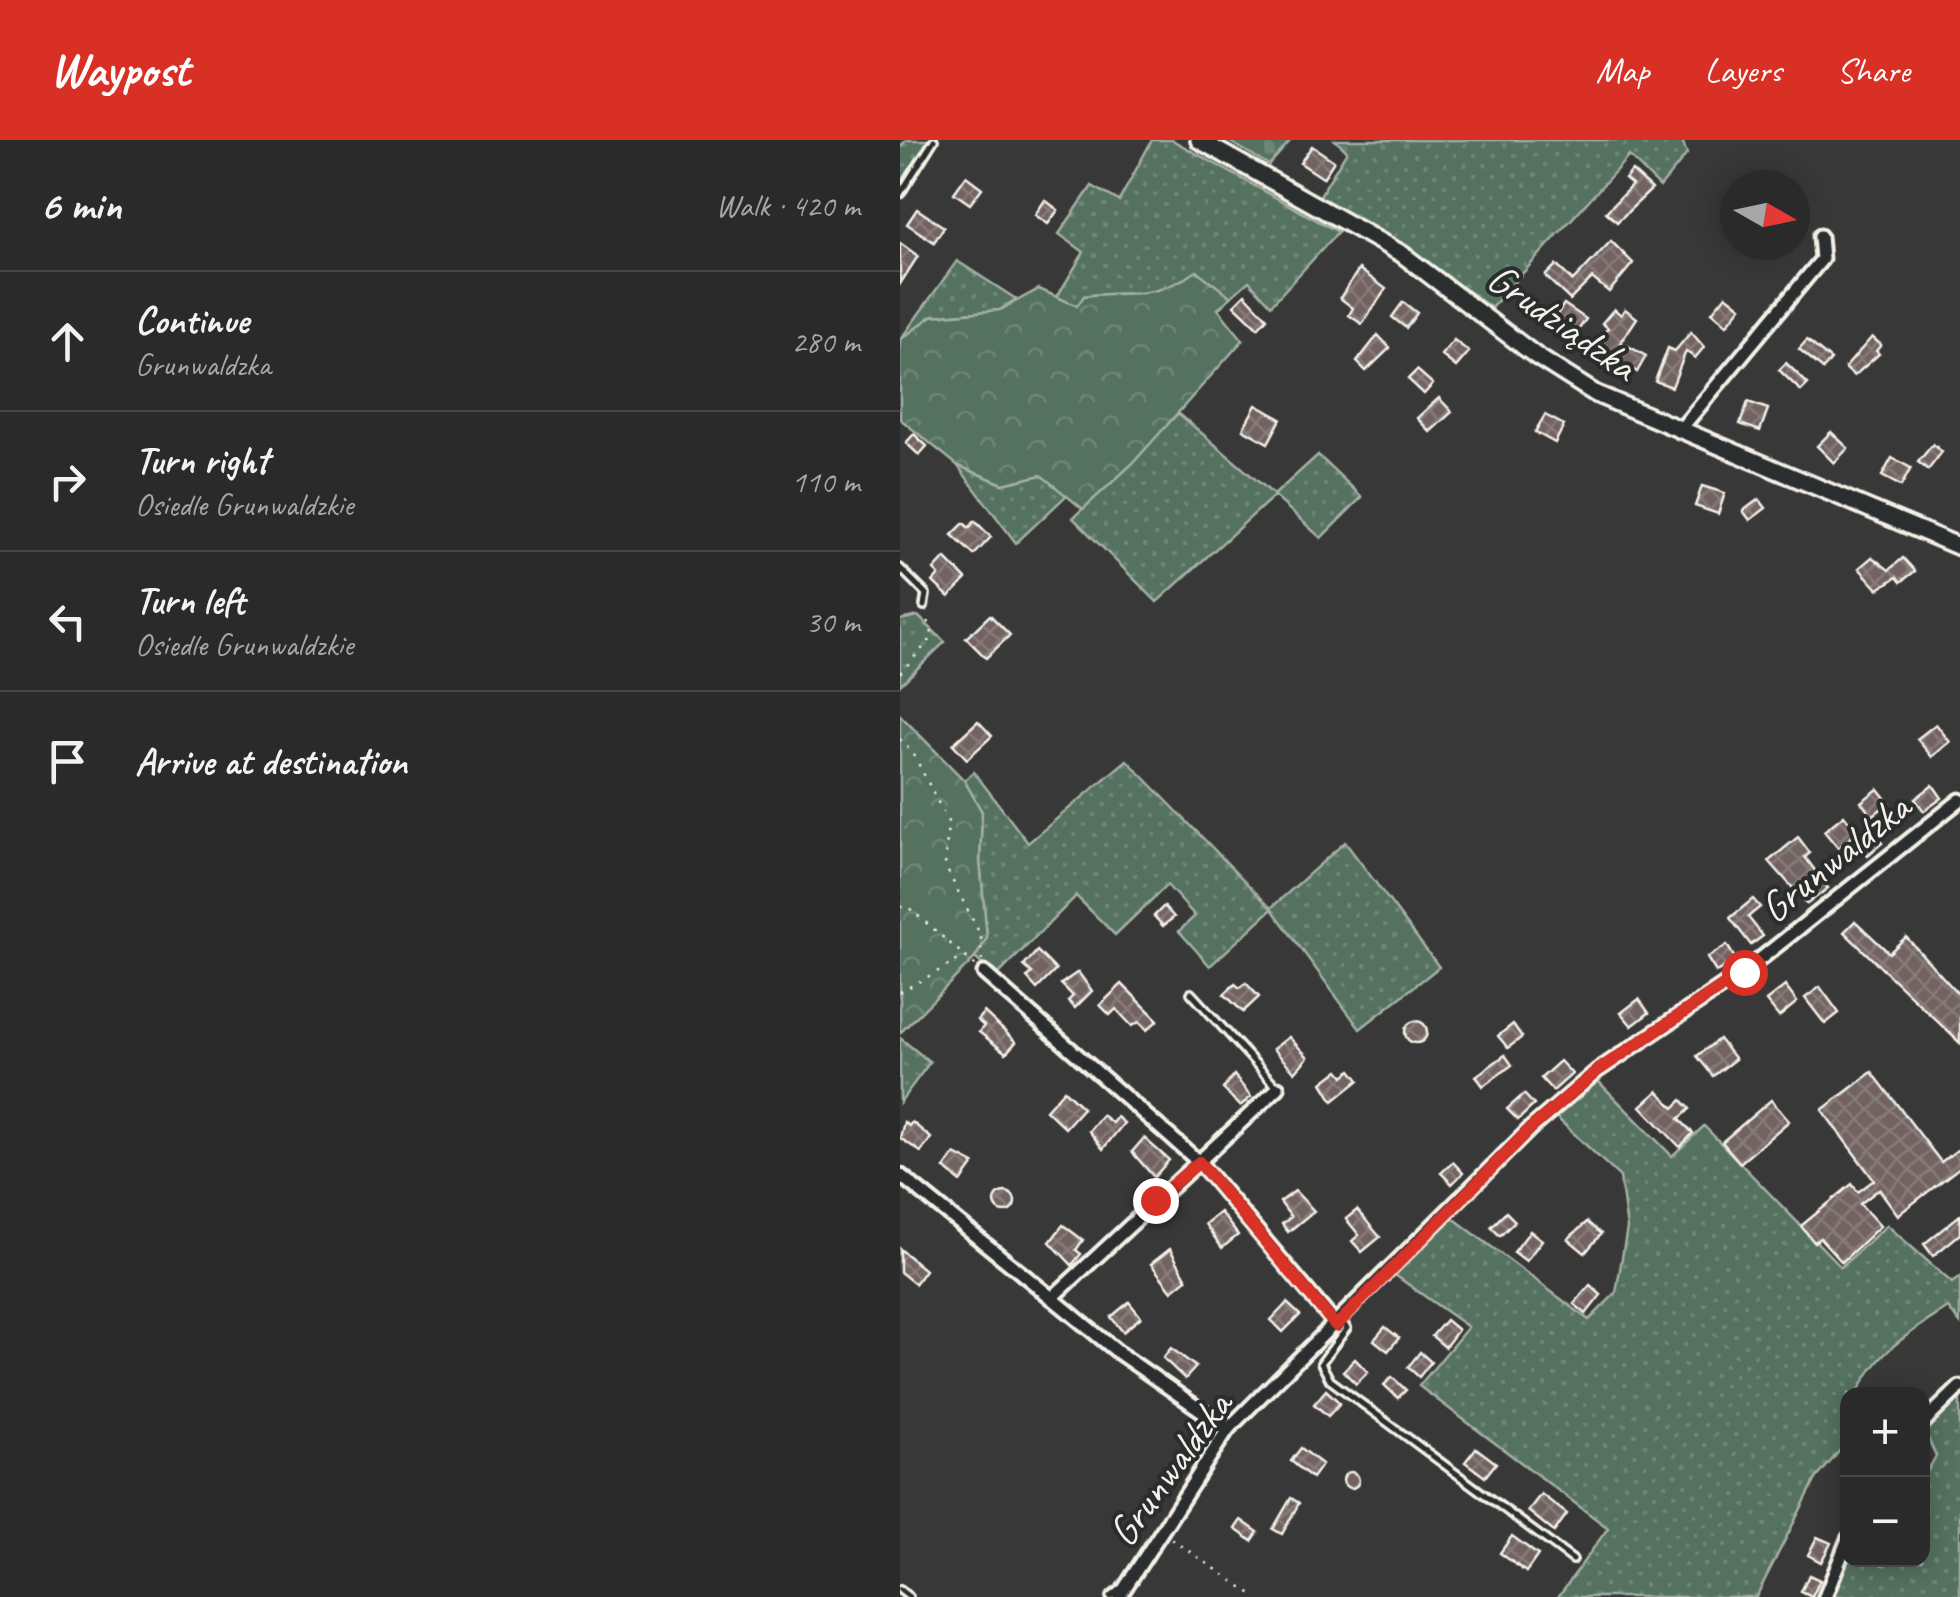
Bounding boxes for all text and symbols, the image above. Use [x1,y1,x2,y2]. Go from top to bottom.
text: Waypost [50,40,190,100]
text: Map [1596,48,1649,93]
text: Layers [1704,48,1782,93]
text: Share [1837,48,1910,93]
north arrow [1720,170,1810,260]
text: 6 min [40,179,121,232]
text: Walk · 420 m [716,185,860,226]
street label: Grudziądzka [1477,251,1649,394]
text: Continue [135,297,249,344]
icon: ahead [40,314,95,369]
text: 280 m [791,321,860,362]
text: Grunwaldzka [135,344,271,385]
text: Turn right [135,437,269,484]
icon: right [40,454,95,509]
text: 110 m [791,461,860,502]
text: Osiedle Grunwaldzkie [135,484,353,525]
text: Turn left [135,577,245,624]
icon: left [40,594,95,649]
text: 30 m [806,601,860,642]
text: Osiedle Grunwaldzkie [135,624,353,665]
icon: arrive [40,734,95,789]
text: Arrive at destination [135,738,407,785]
street label: Grunwaldzka [1749,779,1924,935]
route start [1722,950,1768,996]
route end [1133,1178,1179,1224]
street label: Grunwaldzka [1096,1378,1246,1557]
map controls [1840,1387,1930,1567]
button: + [1840,1387,1930,1477]
button: − [1840,1477,1930,1567]

